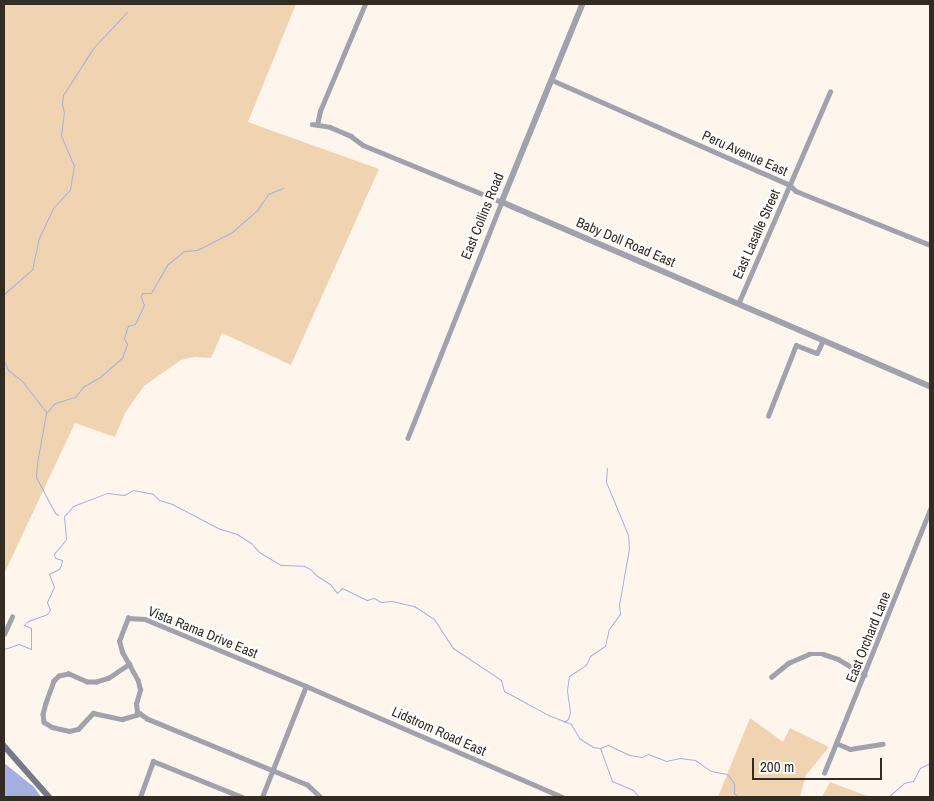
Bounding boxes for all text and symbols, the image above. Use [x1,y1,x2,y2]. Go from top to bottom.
street label: Peru Avenue East [699,127,791,179]
street label: East Collins Road [457,170,507,262]
street label: East Lasalle Street [729,187,783,281]
street label: Baby Doll Road East [574,214,678,270]
street label: East Orchard Lane [842,589,894,685]
street label: Vista Rama Drive East [146,602,260,662]
street label: Lidstrom Road East [389,703,489,759]
scale bar [754,748,884,780]
text: 200 m [760,756,794,777]

